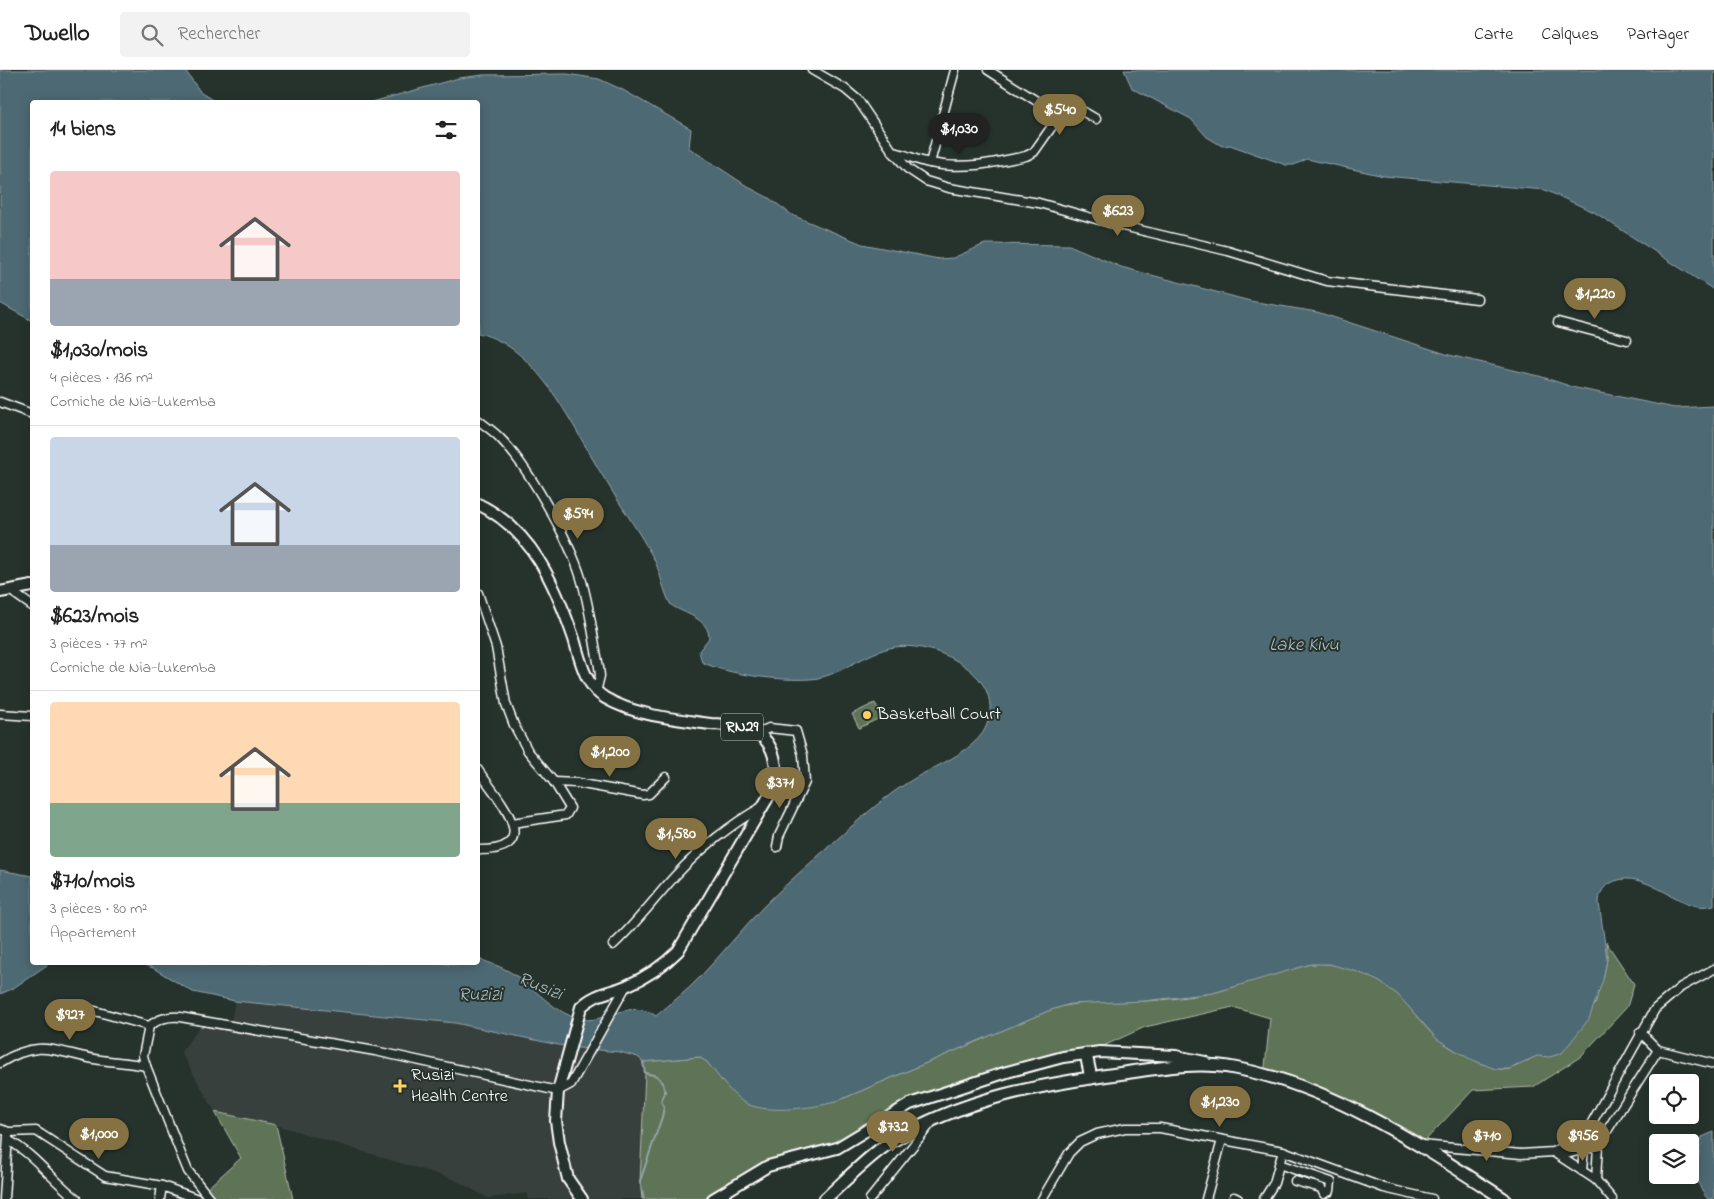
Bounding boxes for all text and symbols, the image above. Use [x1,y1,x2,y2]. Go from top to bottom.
search box [120,12,470,57]
text: Dwello [25,17,90,52]
icon: search [138,21,166,49]
text: Rechercher [178,21,260,48]
text: Carte [1474,22,1513,48]
text: Calques [1541,22,1599,48]
text: Partager [1627,22,1689,48]
pin: $540 [1030,93,1090,136]
text: $540 [1044,98,1076,122]
pin: $1,030 [918,112,1000,155]
text: 14 biens [50,115,116,145]
icon: filters [432,116,460,144]
text: $1,030 [940,117,978,141]
pin: $623 [1088,194,1148,237]
text: $623 [1102,199,1134,223]
icon: home [210,204,300,294]
pin: $1,220 [1554,278,1636,320]
text: $1,220 [1575,282,1615,306]
text: $1,030/mois [50,336,148,366]
text: 4 pièces · 136 m² [50,366,153,390]
text: Corniche de Nia-Lukemba [50,390,216,414]
icon: home [210,469,300,559]
pin: $594 [548,498,608,540]
text: $594 [563,502,593,526]
text: $623/mois [50,602,139,632]
text: 3 pièces · 77 m² [50,632,148,656]
water label: Lake Kivu [1269,632,1339,659]
text: Corniche de Nia-Lukemba [50,656,216,680]
place label: Basketball Court [876,702,1001,728]
marker: Basketball Court [861,709,873,721]
road number: RN29 [721,714,763,740]
icon: home [210,734,300,824]
pin: $1,200 [569,736,651,778]
text: $1,200 [590,740,630,764]
pin: $371 [750,766,810,809]
text: $371 [766,771,794,795]
pin: $1,580 [635,818,717,860]
text: $1,580 [656,822,696,846]
text: $710/mois [50,867,135,897]
text: 3 pièces · 80 m² [50,897,147,921]
text: Appartement [50,921,136,945]
water label: Rusizi [514,966,568,1009]
water label: Ruzizi [458,982,504,1009]
pin: $927 [40,998,100,1041]
text: $927 [55,1003,85,1027]
place label: Rusizi Health Centre [411,1063,509,1110]
map controls [1649,1074,1699,1184]
button: locate [1649,1074,1699,1124]
marker: Rusizi Health Centre [393,1079,407,1093]
pin: $1,230 [1179,1086,1261,1128]
text: $1,230 [1201,1090,1240,1114]
pin: $732 [863,1110,923,1153]
text: $732 [878,1115,908,1139]
pin: $1,000 [58,1118,140,1160]
pin: $710 [1457,1120,1517,1162]
pin: $956 [1553,1120,1613,1162]
text: $1,000 [80,1122,118,1146]
text: $710 [1473,1124,1501,1148]
text: $956 [1568,1124,1598,1148]
button: layers [1649,1134,1699,1184]

